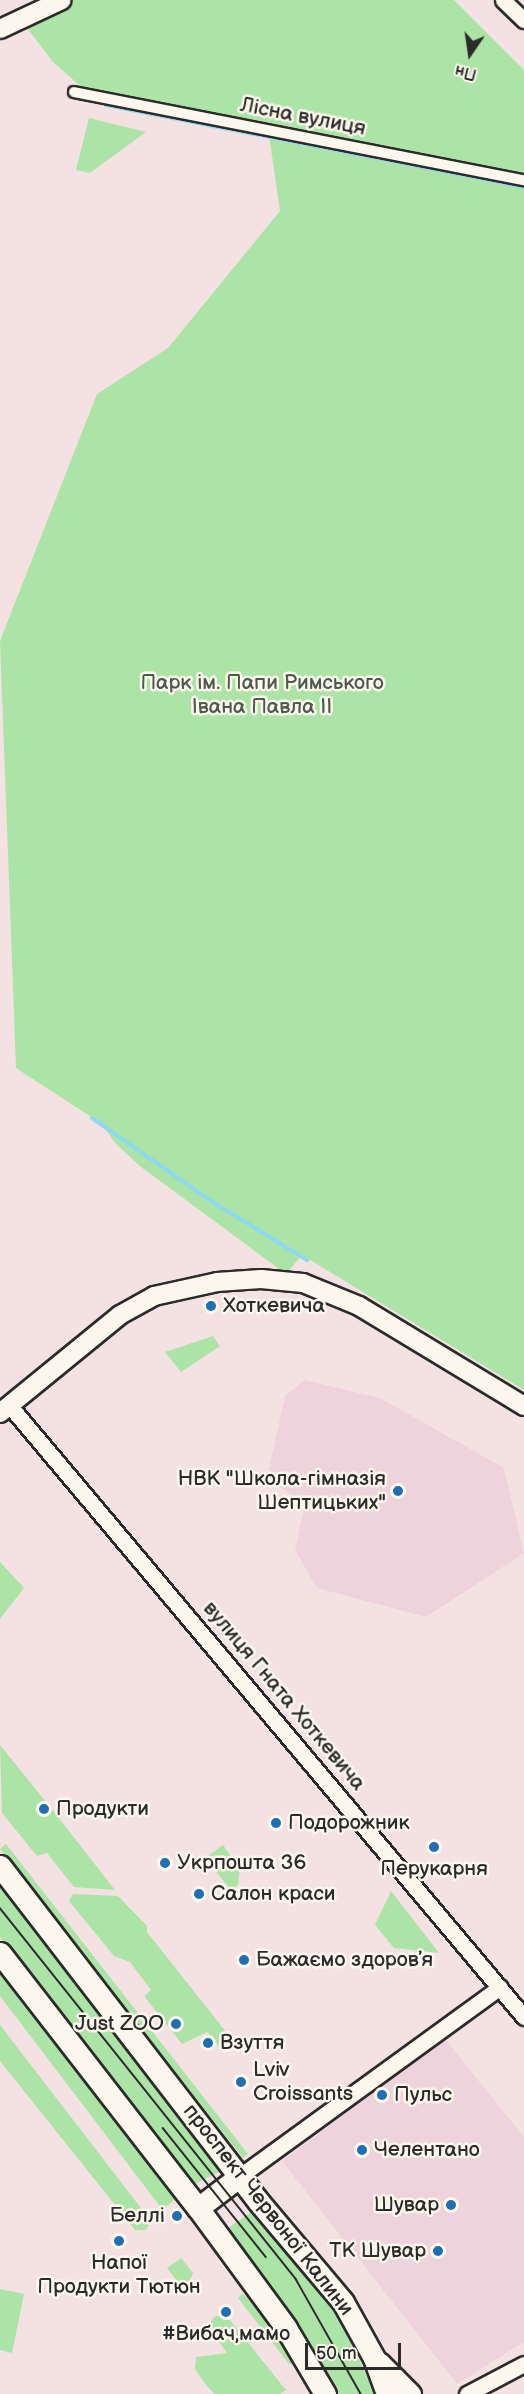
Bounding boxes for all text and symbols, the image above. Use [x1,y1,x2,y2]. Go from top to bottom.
north arrow [440,24,500,84]
text: Пн [453,60,478,84]
street label: Лісна вулиця [238,93,368,141]
park label: Парк ім. Папи Римського Івана Павла ІІ [140,670,384,720]
place label: Хоткевича [223,1293,325,1319]
marker: Хоткевича [204,1299,218,1313]
place label: НВК "Школа-гімназія Шептицьких" [178,1466,386,1516]
marker: НВК "Школа-гімназія Шептицьких" [391,1484,405,1498]
street label: вулиця Гната Хоткевича [197,1596,371,1796]
place label: Продукти [56,1796,149,1822]
marker: Продукти [37,1802,51,1816]
place label: Подорожник [288,1810,410,1836]
marker: Подорожник [269,1816,283,1830]
marker: Перукарня [427,1840,441,1854]
place label: Укрпошта 36 [177,1850,306,1876]
marker: Укрпошта 36 [158,1856,172,1870]
place label: Перукарня [380,1856,488,1882]
place label: Салон краси [211,1881,336,1907]
marker: Салон краси [192,1887,206,1901]
place label: Бажаємо здоровʼя [256,1947,433,1973]
marker: Бажаємо здоровʼя [237,1953,251,1967]
place label: Just ZOO [75,2011,164,2037]
marker: Just ZOO [169,2017,183,2031]
place label: Взуття [220,2030,284,2056]
marker: Взуття [201,2036,215,2050]
place label: Lviv Croissants [253,2057,353,2107]
marker: Lviv Croissants [234,2075,248,2089]
place label: Пульс [394,2082,452,2108]
marker: Пульс [375,2088,389,2102]
street label: проспект Червоної Калини [177,2099,359,2321]
place label: Челентано [374,2137,480,2163]
marker: Челентано [355,2143,369,2157]
place label: Шувар [374,2192,439,2218]
marker: Шувар [444,2198,458,2212]
place label: Беллі [110,2203,165,2229]
marker: Беллі [170,2209,184,2223]
marker: Напої Продукти Тютюн [112,2234,126,2248]
place label: ТК Шувар [329,2238,426,2264]
marker: ТК Шувар [431,2244,445,2258]
place label: Напої Продукти Тютюн [37,2250,201,2300]
marker: #Вибач,мамо [219,2305,233,2319]
place label: #Вибач,мамо [162,2321,290,2347]
scale bar [308,2331,404,2369]
text: 50 m [316,2343,357,2364]

